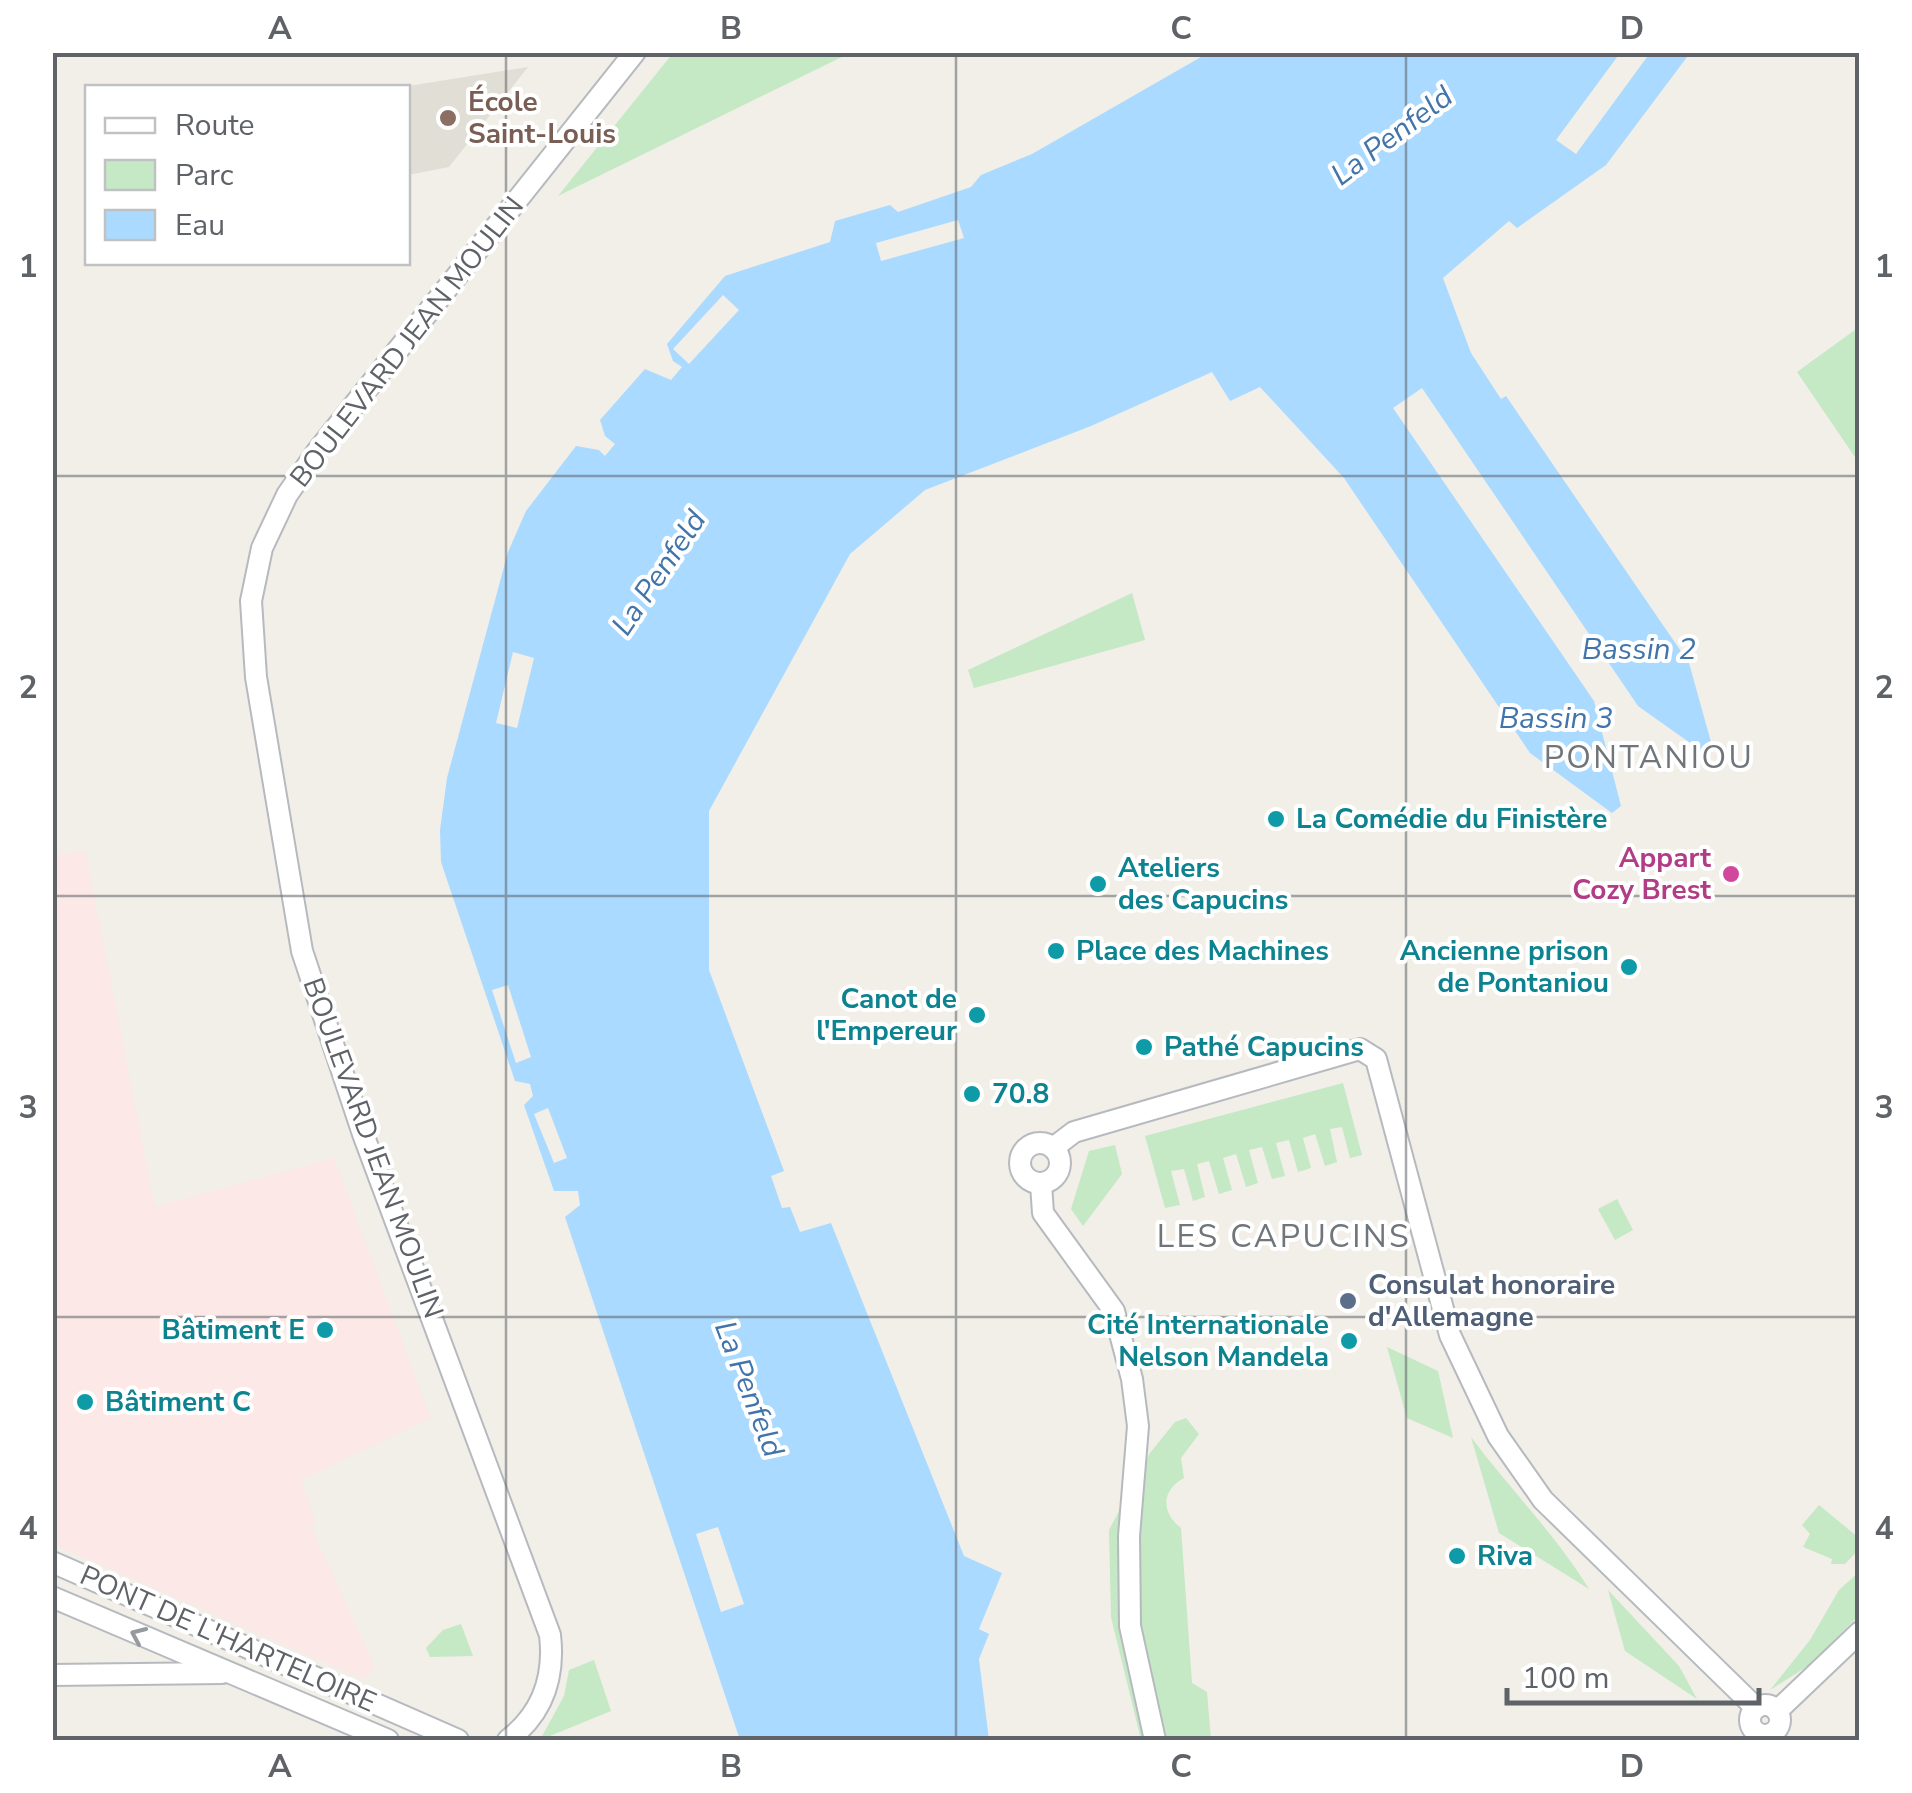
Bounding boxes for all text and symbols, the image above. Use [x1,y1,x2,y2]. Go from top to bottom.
text: A [268,7,292,50]
text: B [720,7,742,50]
text: C [1170,7,1192,50]
text: D [1620,7,1644,50]
water label: La Penfeld [1323,76,1462,195]
place label: École Saint-Louis [468,83,616,153]
legend [85,85,410,265]
text: Route [175,105,255,146]
marker: École Saint-Louis [437,107,459,129]
text: Parc [175,155,234,196]
street label: BOULEVARD JEAN MOULIN [281,189,533,495]
text: Eau [175,205,225,246]
text: 1 [18,245,38,288]
text: 1 [1874,245,1894,288]
water label: La Penfeld [602,502,716,644]
water label: Bassin 2 [1582,629,1696,670]
text: 2 [18,666,38,709]
text: 2 [1874,666,1894,709]
water label: Bassin 3 [1499,698,1613,739]
district label: PONTANIOU [1544,736,1754,779]
place label: La Comédie du Finistère [1296,800,1607,838]
marker: La Comédie du Finistère [1265,808,1287,830]
place label: Appart Cozy Brest [1572,839,1711,909]
place label: Ateliers des Capucins [1118,849,1288,919]
marker: Appart Cozy Brest [1720,863,1742,885]
marker: Ateliers des Capucins [1087,873,1109,895]
place label: Place des Machines [1076,932,1329,970]
place label: Ancienne prison de Pontaniou [1400,932,1609,1002]
marker: Place des Machines [1045,940,1067,962]
marker: Ancienne prison de Pontaniou [1618,956,1640,978]
street label: BOULEVARD JEAN MOULIN [294,973,452,1323]
place label: Canot de l'Empereur [816,980,957,1050]
marker: Canot de l'Empereur [966,1004,988,1026]
place label: Pathé Capucins [1164,1028,1364,1066]
marker: Pathé Capucins [1133,1036,1155,1058]
place label: 70.8 [992,1075,1049,1113]
marker: 70.8 [961,1083,983,1105]
text: 3 [18,1086,38,1129]
text: 3 [1874,1086,1894,1129]
district label: LES CAPUCINS [1157,1215,1411,1258]
place label: Consulat honoraire d'Allemagne [1368,1266,1615,1336]
marker: Consulat honoraire d'Allemagne [1337,1290,1359,1312]
place label: Cité Internationale Nelson Mandela [1087,1306,1329,1376]
place label: Bâtiment E [161,1311,305,1349]
water label: La Penfeld [704,1315,794,1464]
marker: Bâtiment E [314,1319,336,1341]
marker: Cité Internationale Nelson Mandela [1338,1330,1360,1352]
place label: Bâtiment C [105,1383,251,1421]
marker: Bâtiment C [74,1391,96,1413]
text: 4 [18,1507,38,1550]
text: 4 [1874,1507,1894,1550]
place label: Riva [1477,1537,1533,1575]
marker: Riva [1446,1545,1468,1567]
street label: PONT DE L'HARTELOIRE [74,1556,382,1722]
one-way arrow [130,1627,148,1647]
scale bar [1507,1643,1760,1705]
text: 100 m [1522,1658,1609,1699]
text: A [268,1745,292,1788]
text: B [720,1745,742,1788]
text: C [1170,1745,1192,1788]
text: D [1620,1745,1644,1788]

